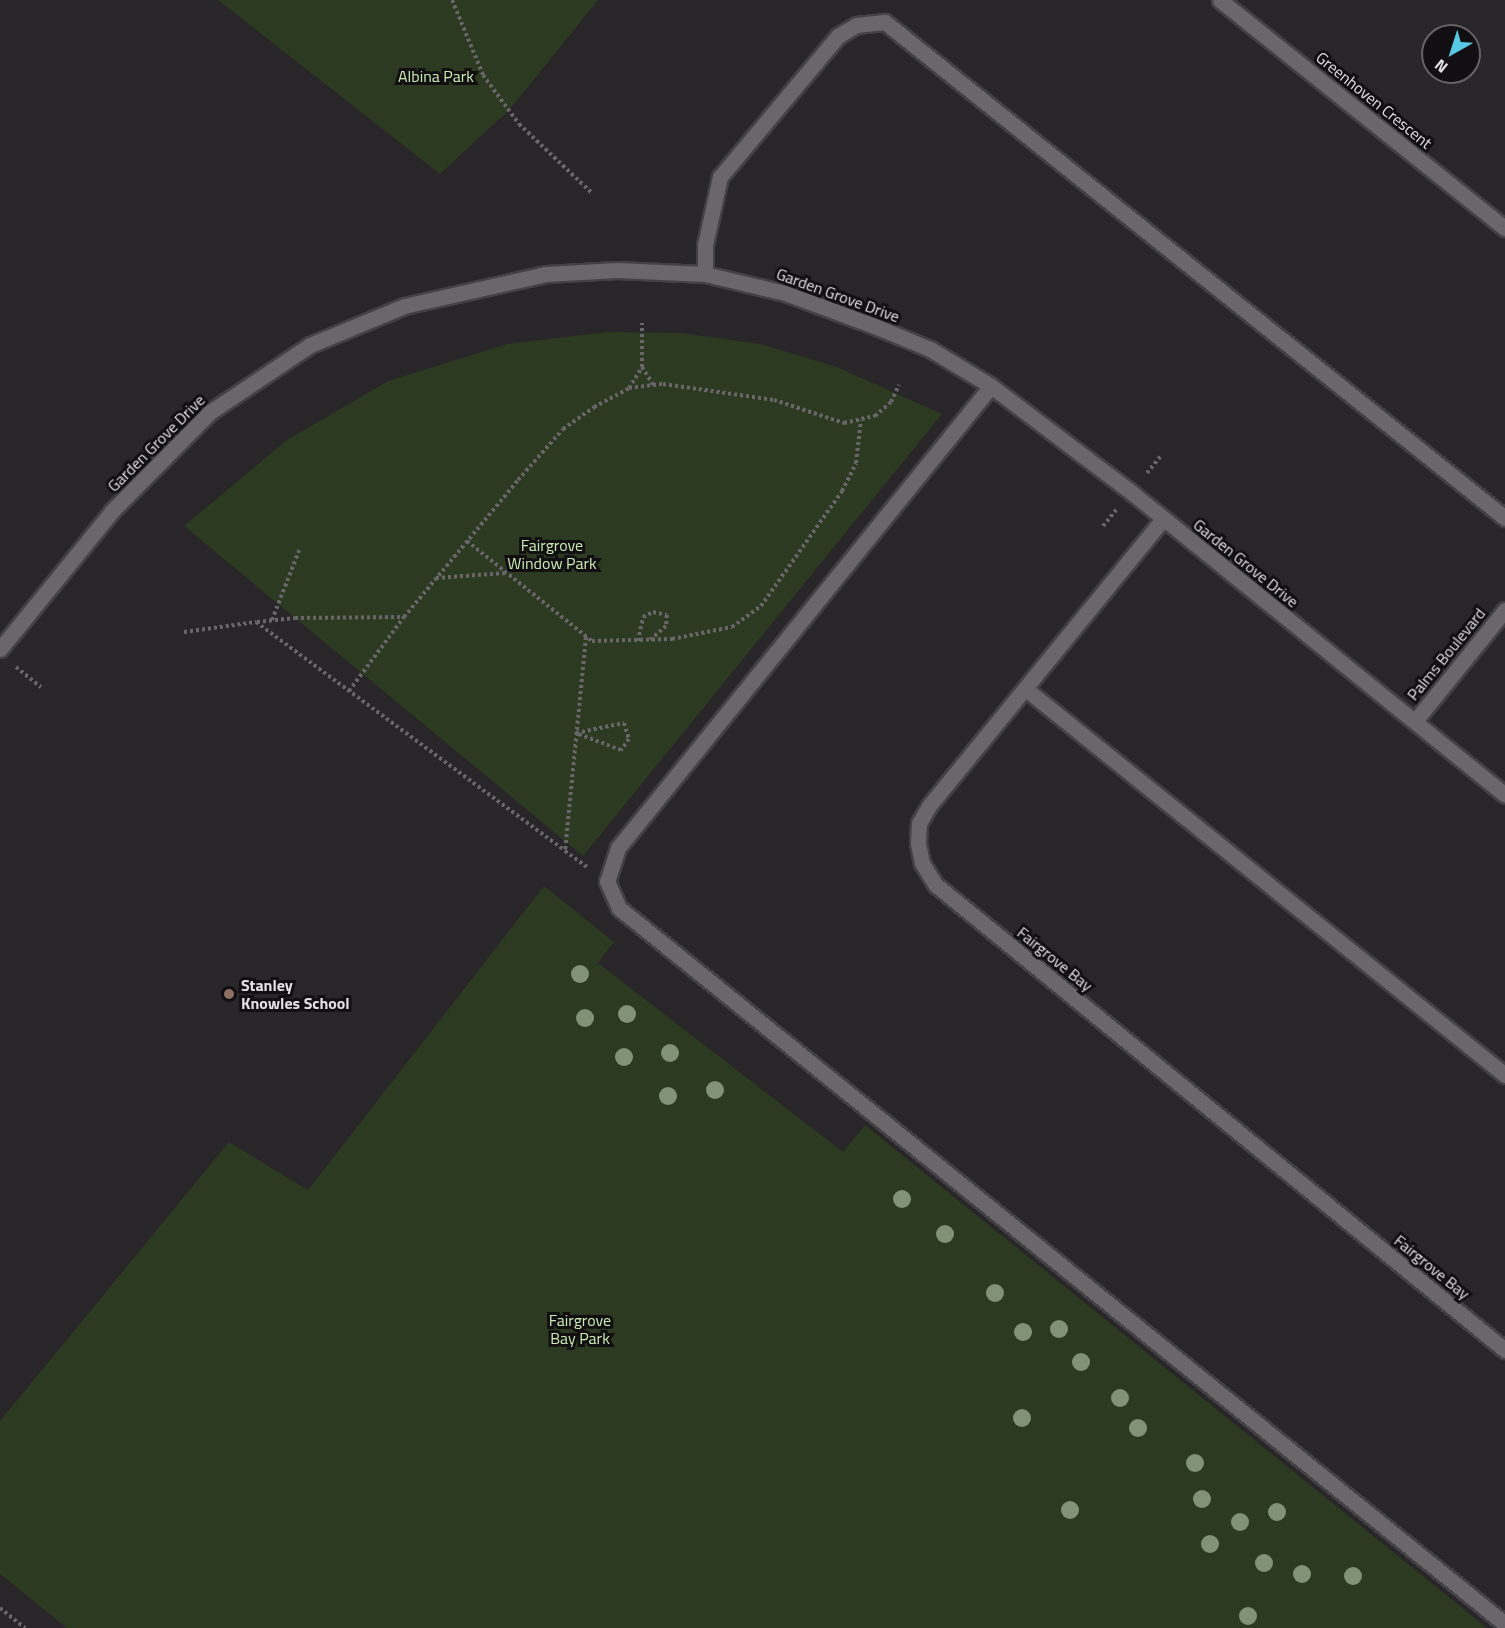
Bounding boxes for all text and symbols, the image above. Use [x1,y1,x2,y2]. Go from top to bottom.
north arrow [1421,24,1481,84]
street label: Greenhoven Crescent [1312,47,1436,153]
text: N [1429,54,1453,79]
park label: Albina Park [398,66,474,86]
street label: Garden Grove Drive [774,264,902,326]
street label: Garden Grove Drive [103,390,209,496]
street label: Garden Grove Drive [1190,515,1302,611]
park label: Fairgrove Window Park [507,535,597,573]
street label: Palms Boulevard [1403,604,1489,704]
street label: Fairgrove Bay [1013,923,1097,995]
place label: Stanley Knowles School [241,975,350,1013]
marker: Stanley Knowles School [222,987,236,1001]
street label: Fairgrove Bay [1390,1231,1474,1303]
park label: Fairgrove Bay Park [549,1310,611,1348]

